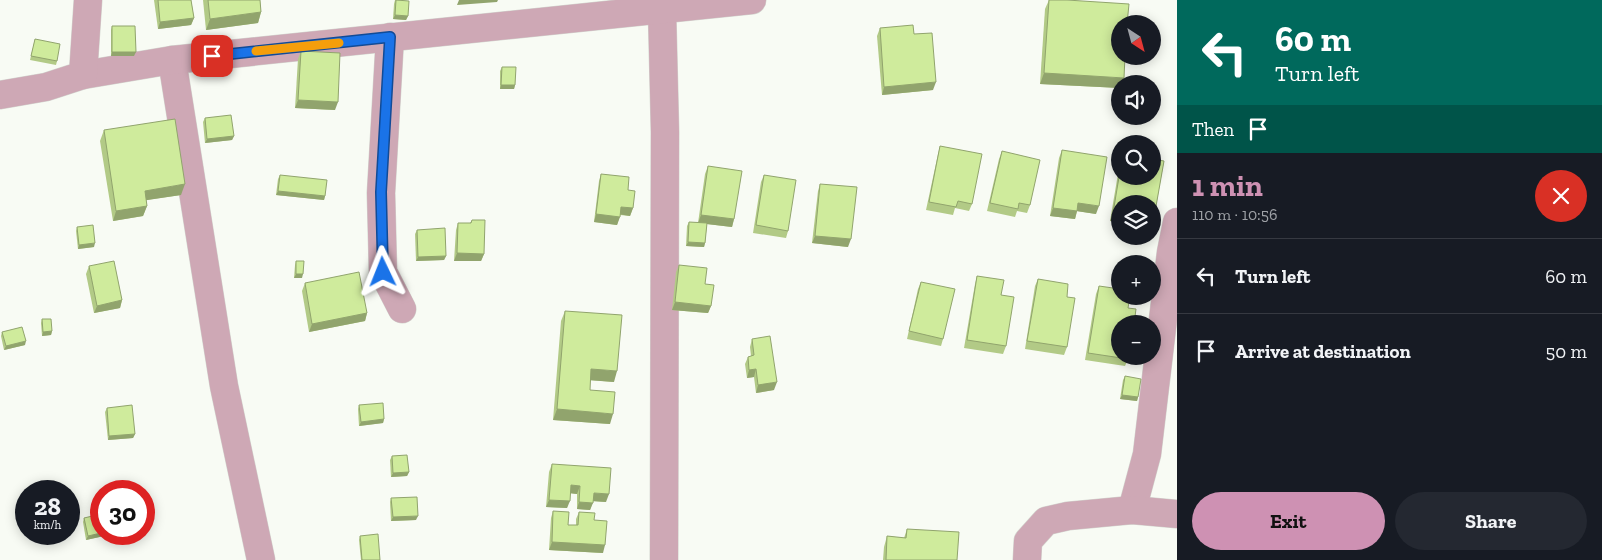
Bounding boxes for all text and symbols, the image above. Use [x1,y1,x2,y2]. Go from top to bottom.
north arrow [1111,15,1161,65]
map controls [1111,15,1161,365]
text: 60 m [1275,18,1351,60]
icon: left [1192,20,1257,85]
pin [191,35,233,77]
icon: arrive [198,42,226,70]
text: Turn left [1275,60,1359,87]
button: sound [1111,75,1161,125]
icon: arrive [1244,115,1272,143]
text: Then [1192,118,1234,141]
button: search [1111,135,1161,185]
text: 1 min [1192,168,1263,204]
button: close [1535,170,1587,222]
button: layers [1111,195,1161,245]
text: 110 m · 10:56 [1192,205,1277,224]
position arrow [356,245,408,297]
button: + [1111,255,1161,305]
icon: left [1192,262,1220,290]
text: Turn left [1235,265,1310,288]
text: 60 m [1545,265,1587,288]
button: − [1111,315,1161,365]
icon: arrive [1192,337,1220,365]
text: Arrive at destination [1235,340,1411,363]
text: 50 m [1546,340,1587,363]
speed limit sign: 30 [90,480,155,545]
text: 28 [34,491,61,521]
button: Exit [1192,492,1385,550]
button: Share [1395,492,1587,550]
text: km/h [34,518,61,532]

